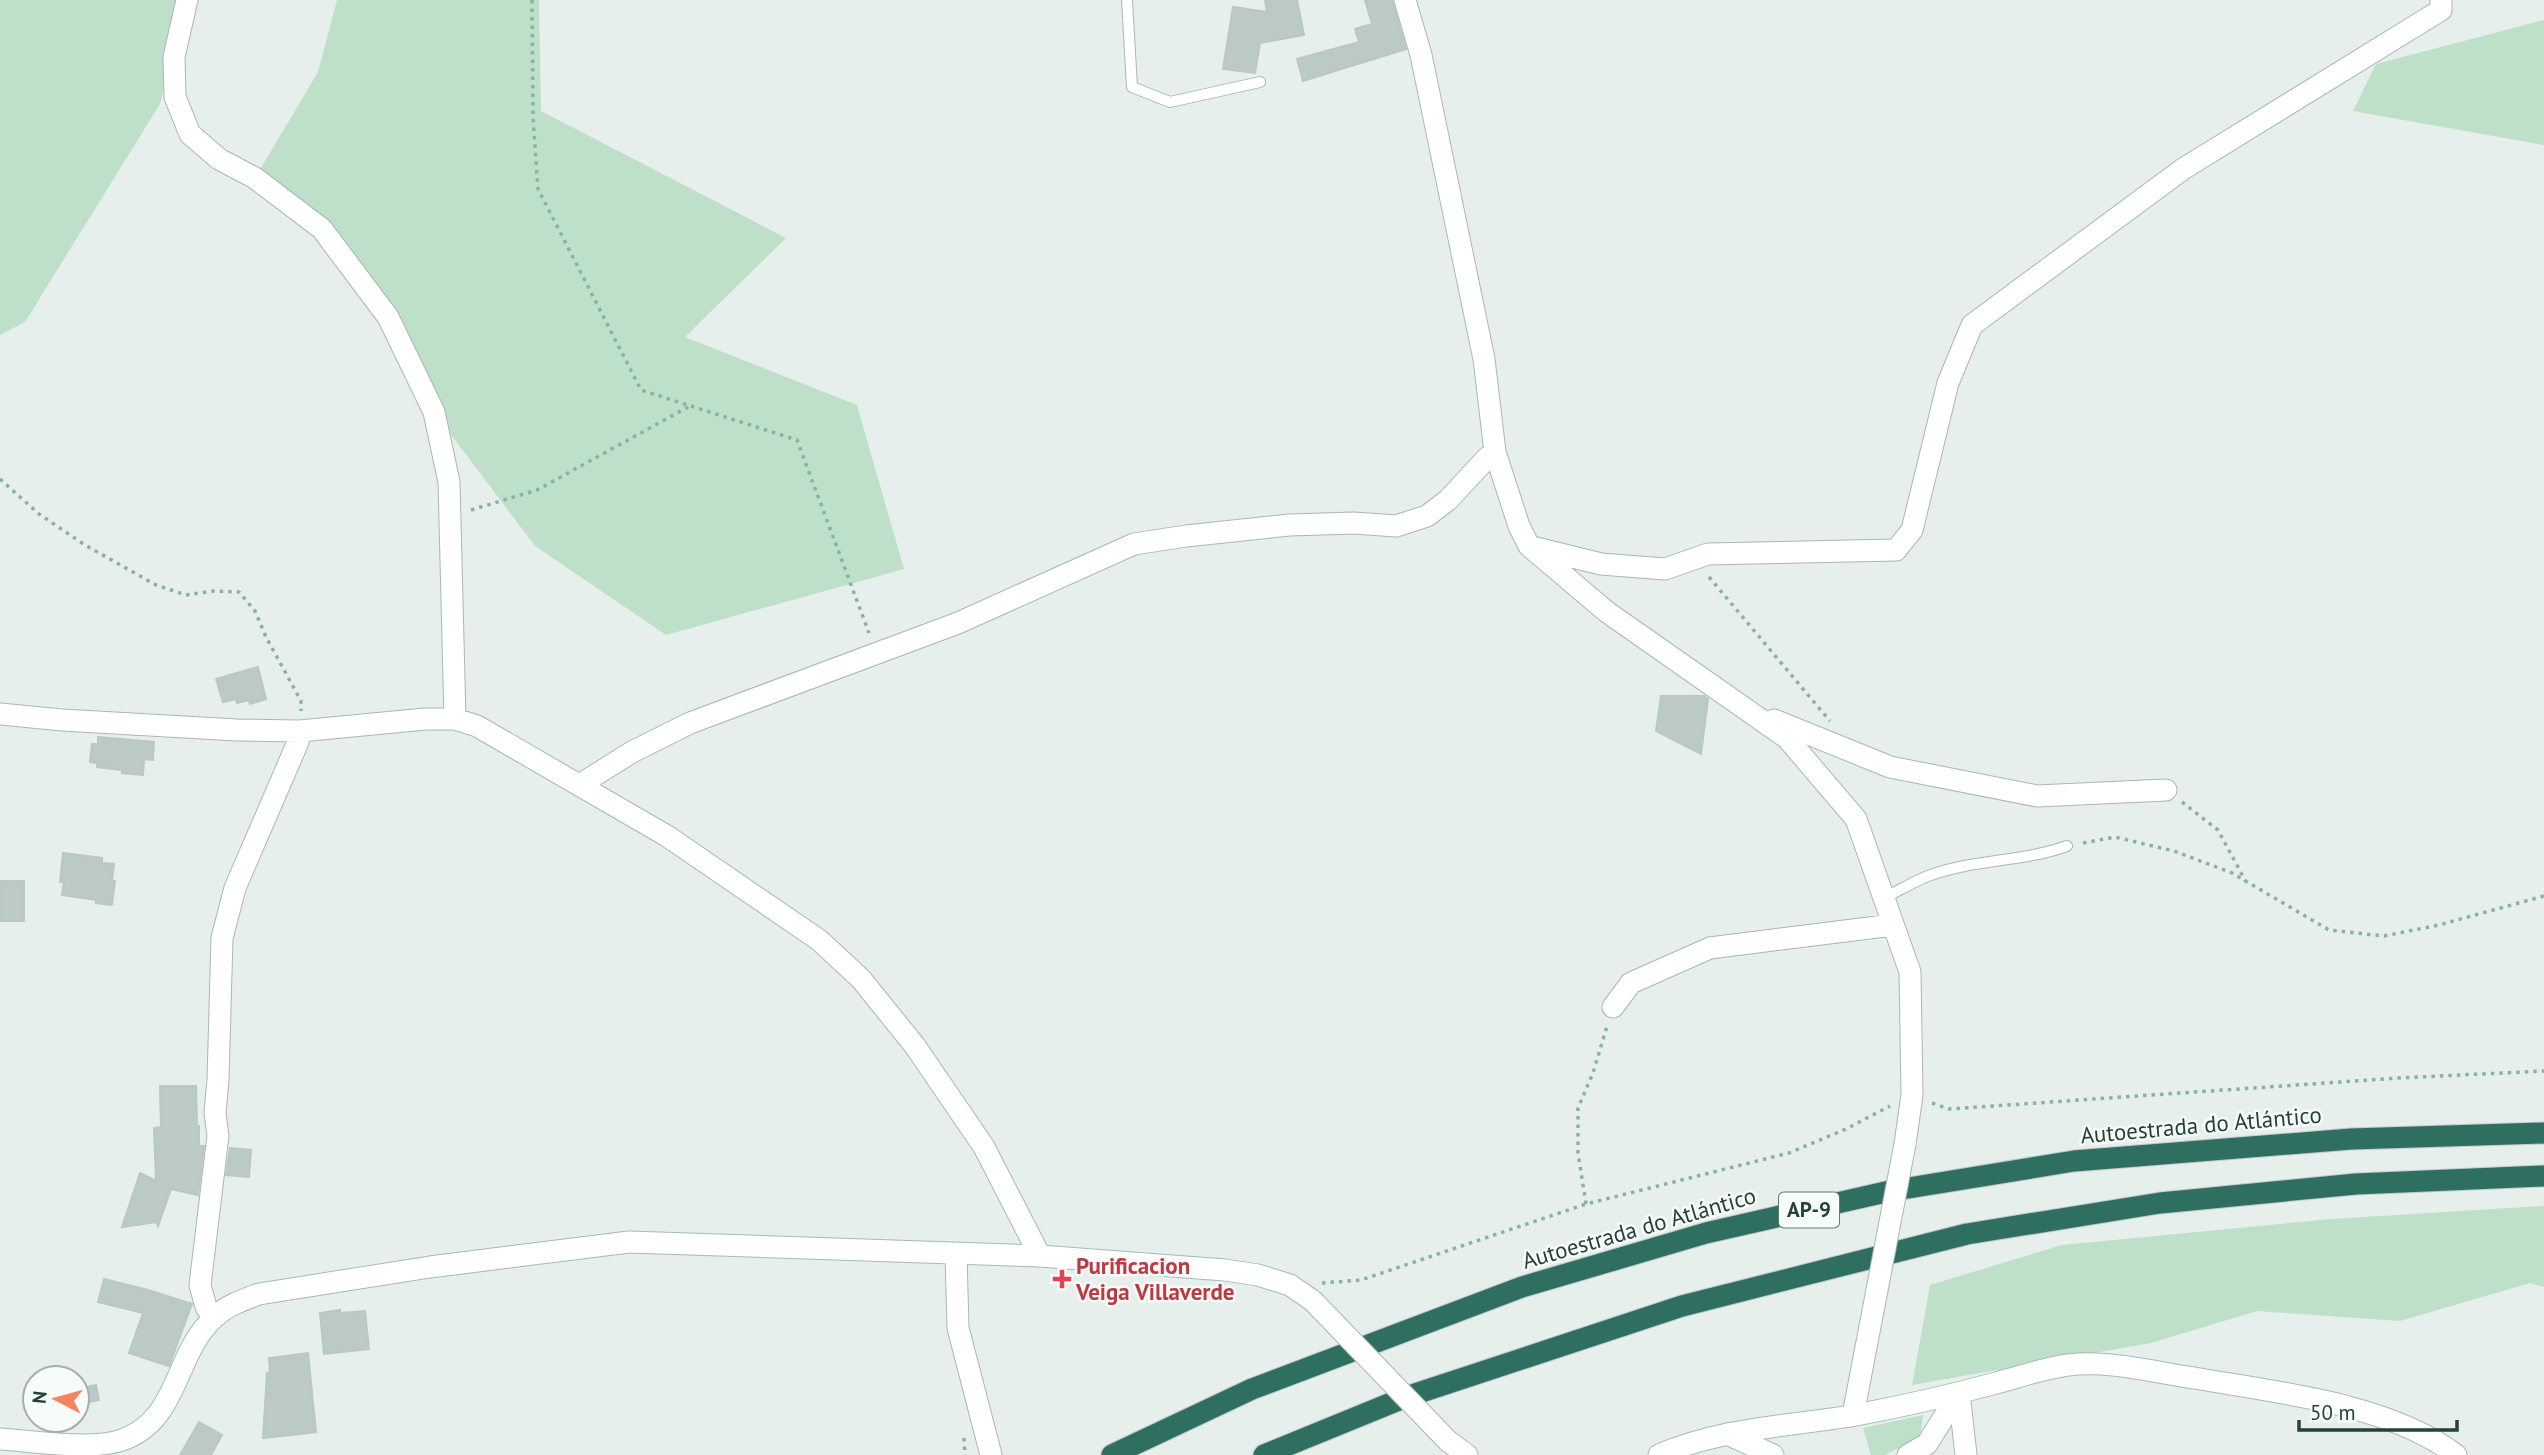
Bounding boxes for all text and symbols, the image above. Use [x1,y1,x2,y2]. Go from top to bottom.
street label: Autoestrada do Atlántico [2079,1100,2323,1149]
street label: Autoestrada do Atlántico [1519,1180,1759,1275]
road number: AP-9 [1779,1192,1839,1228]
place label: Purificacion Veiga Villaverde [1075,1251,1235,1306]
marker: Purificacion Veiga Villaverde [1054,1271,1070,1287]
north arrow [21,1364,91,1434]
scale bar [2299,1388,2456,1432]
text: N [27,1390,52,1405]
text: 50 m [2310,1399,2356,1426]

